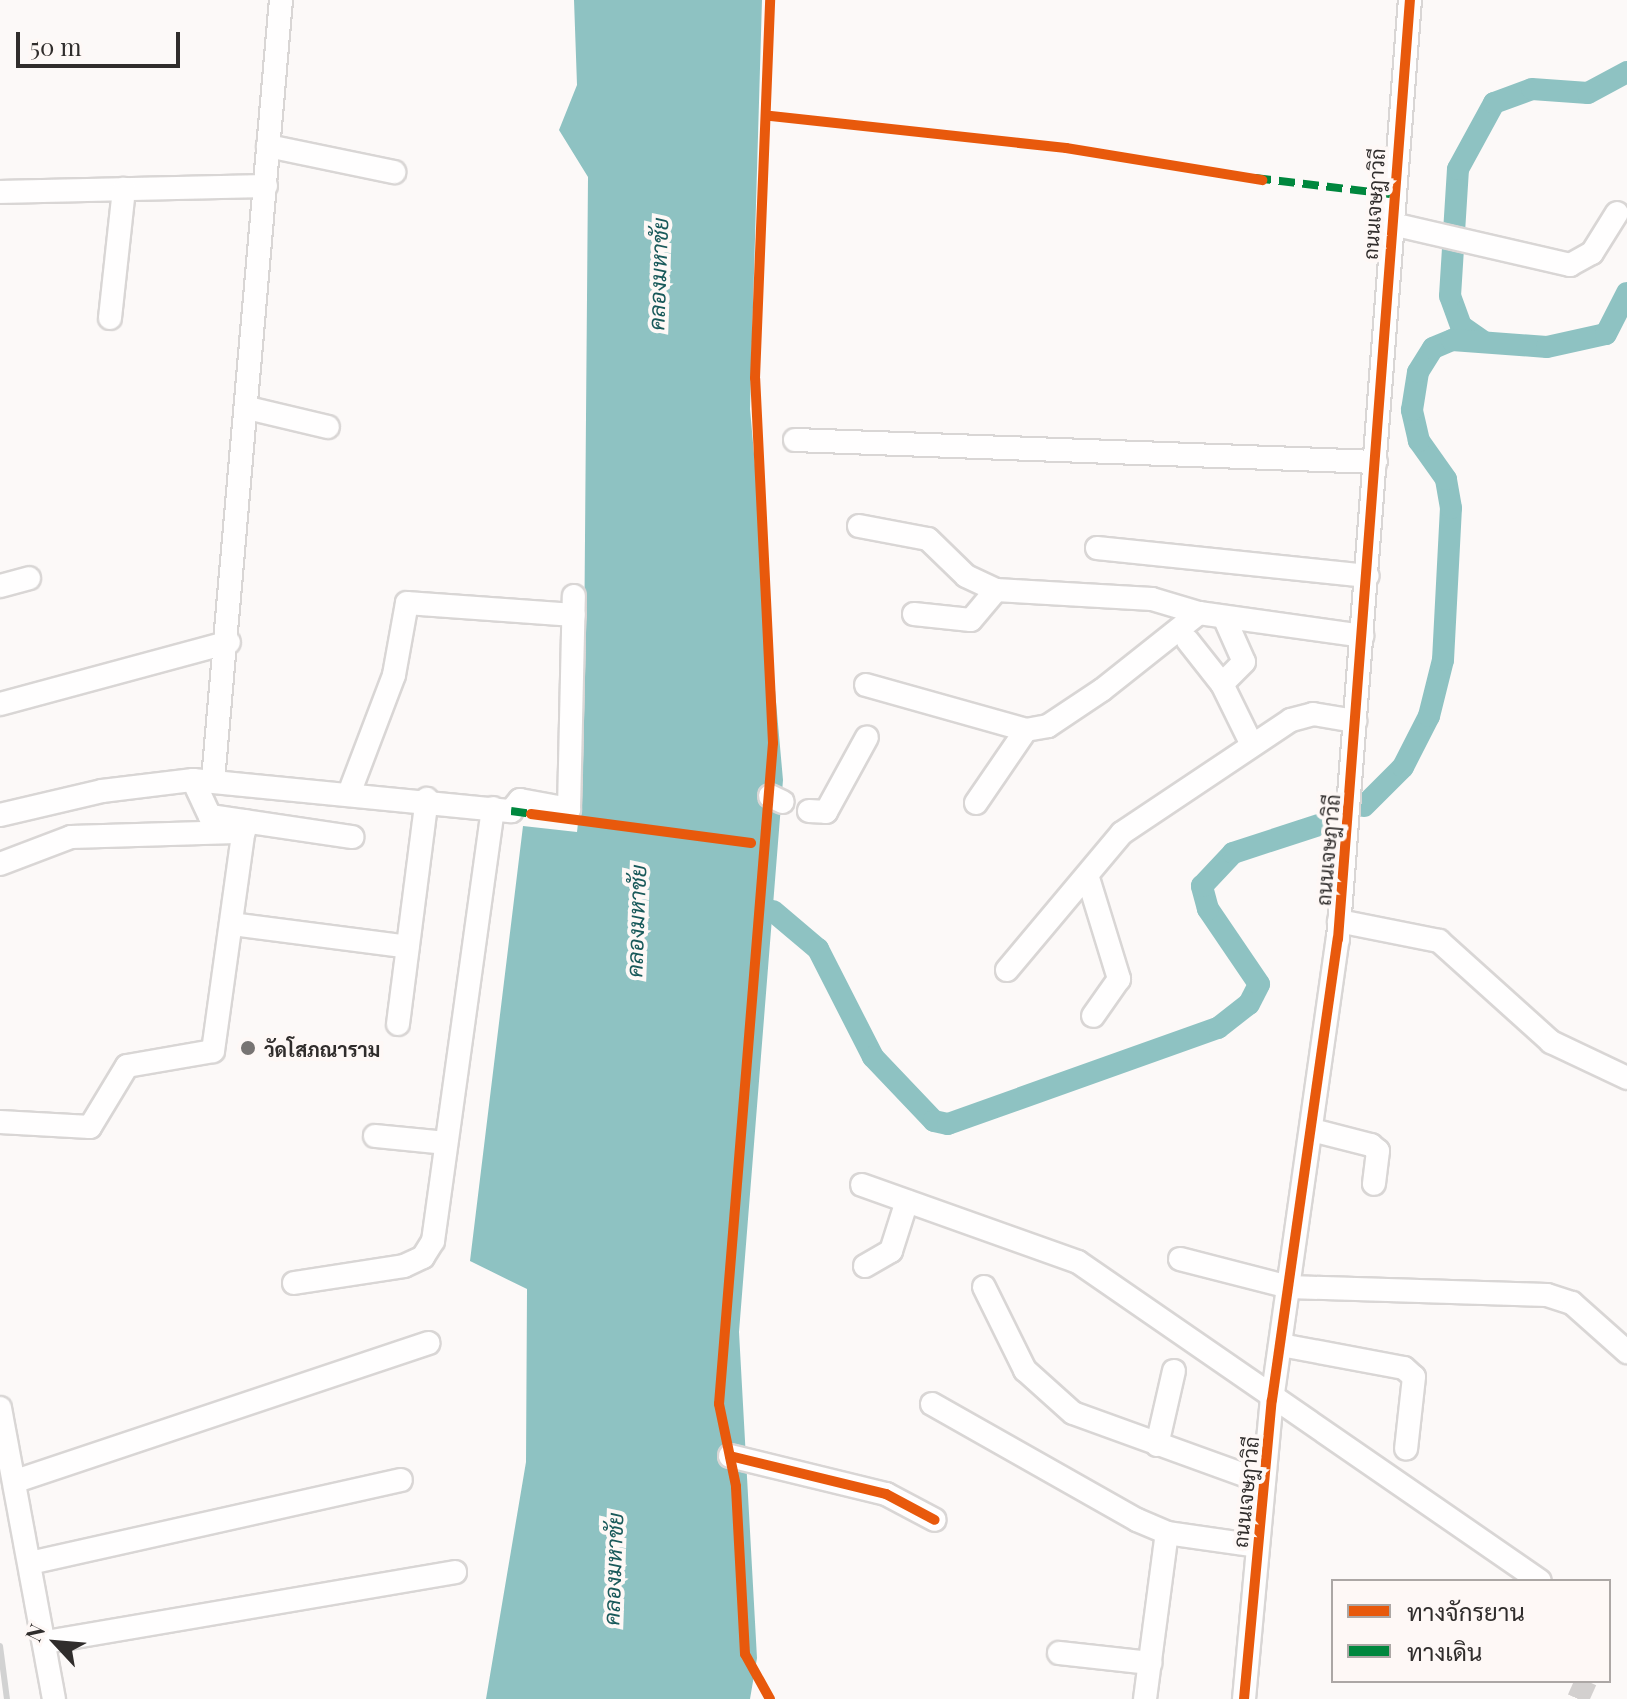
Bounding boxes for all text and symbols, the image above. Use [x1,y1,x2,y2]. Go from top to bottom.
scale bar [20,16,184,66]
text: 50 m [30,30,82,62]
street label: ถนนเจษฎาวิถี [1357,147,1389,261]
water label: คลองมหาชัย [643,217,673,331]
street label: ถนนเจษฎาวิถี [1310,793,1344,907]
water label: คลองมหาชัย [621,864,651,978]
place label: วัดโสภณาราม [264,1036,380,1060]
marker: วัดโสภณาราม [239,1039,257,1057]
street label: ถนนเจษฎาวิถี [1227,1435,1263,1549]
water label: คลองมหาชัย [598,1512,628,1626]
legend [1331,1579,1611,1683]
text: ทางจักรยาน [1407,1595,1525,1627]
north arrow [16,1603,96,1683]
text: N [17,1619,51,1646]
text: ทางเดิน [1407,1635,1482,1667]

